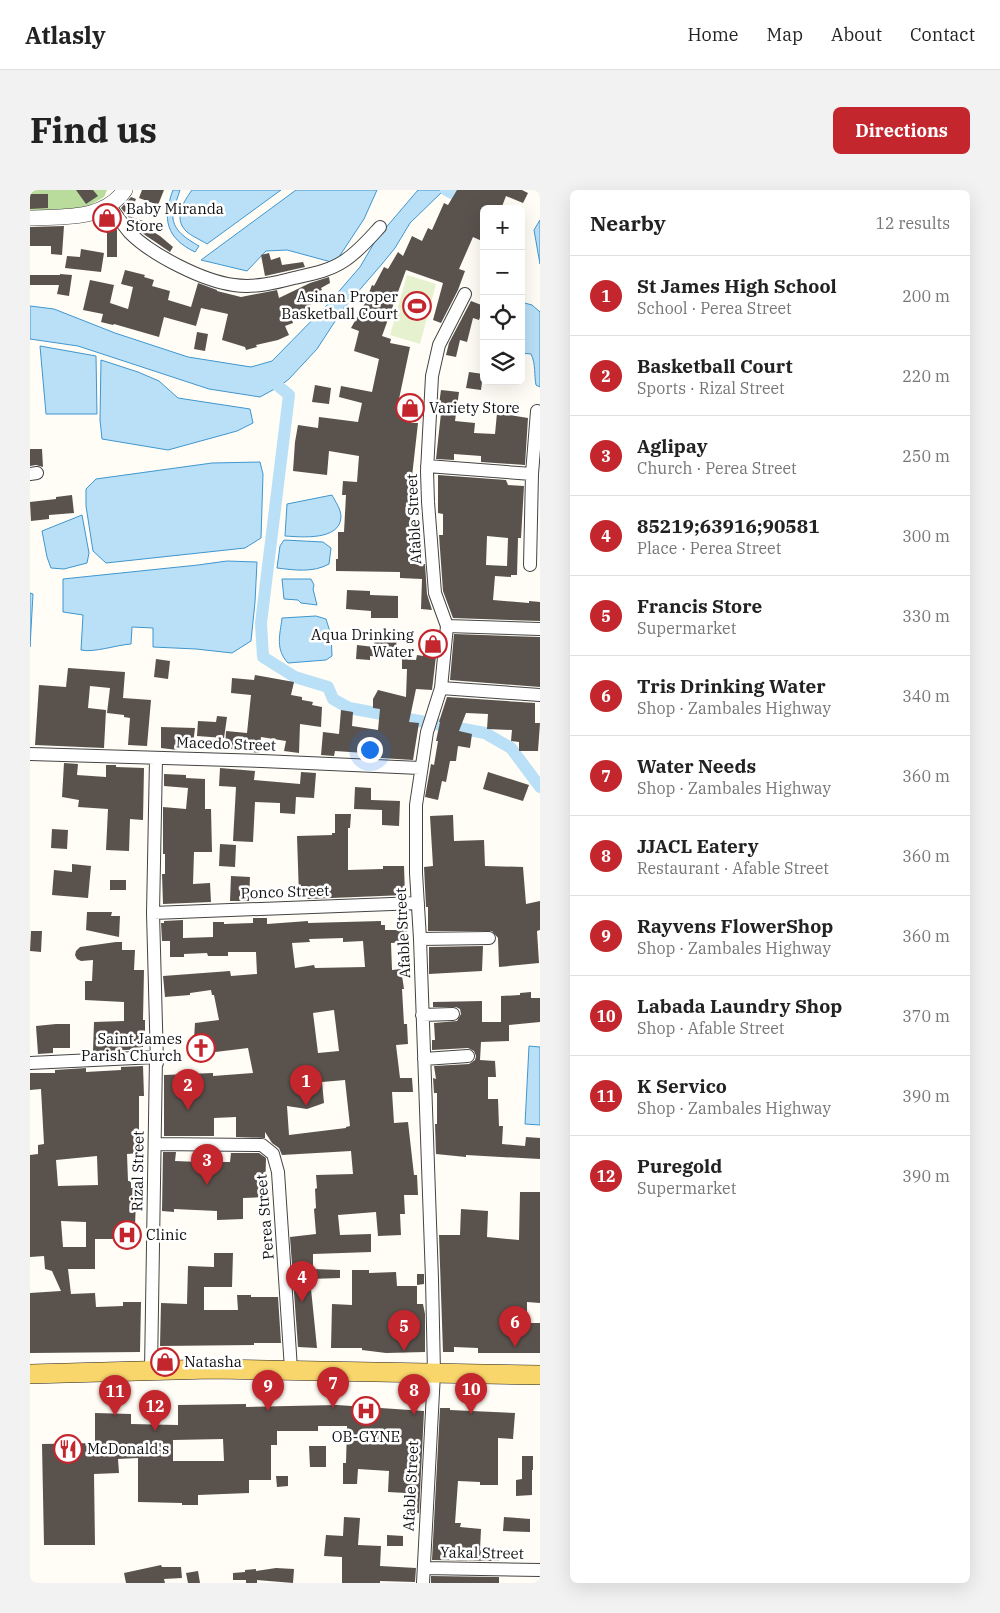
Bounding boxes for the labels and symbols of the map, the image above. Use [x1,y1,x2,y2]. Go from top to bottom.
place label: Baby Miranda Store [126,199,224,235]
shop icon: Baby Miranda Store [92,203,122,233]
place label: Asinan Proper Basketball Court [281,287,398,323]
sports icon: Asinan Proper Basketball Court [402,291,432,321]
shop icon: Variety Store [395,393,425,423]
place label: Variety Store [429,398,520,417]
street label: Afable Street [402,473,425,565]
place label: Aqua Drinking Water [311,625,414,661]
shop icon: Aqua Drinking Water [418,629,448,659]
street label: Macedo Street [176,732,276,755]
your location [357,737,383,763]
street label: Ponco Street [240,880,330,903]
street label: Afable Street [391,887,414,979]
place label: Saint James Parish Church [81,1029,182,1065]
church icon: Saint James Parish Church [186,1033,216,1063]
pin: 1 [290,1065,322,1106]
pin: 2 [172,1069,204,1110]
street label: Rizal Street [127,1130,148,1212]
pin: 3 [191,1144,223,1185]
street label: Perea Street [251,1173,278,1261]
hospital icon: Clinic [112,1220,142,1250]
place label: Clinic [146,1225,187,1244]
pin: 4 [286,1261,318,1302]
pin: 6 [499,1306,531,1347]
pin: 5 [388,1310,420,1351]
shop icon: Natasha [150,1347,180,1377]
place label: Natasha [184,1352,242,1371]
pin: 7 [317,1367,349,1408]
pin: 9 [252,1370,284,1411]
pin: 10 [455,1373,487,1414]
pin: 8 [398,1374,430,1415]
pin: 11 [99,1375,131,1416]
pin: 12 [139,1390,171,1431]
hospital icon: OB-GYNE [351,1396,381,1426]
place label: OB-GYNE [332,1427,400,1446]
restaurant icon: McDonald's [53,1434,83,1464]
place label: McDonald's [87,1439,169,1458]
street label: Afable Street [399,1440,422,1532]
street label: Yakal Street [440,1542,524,1563]

